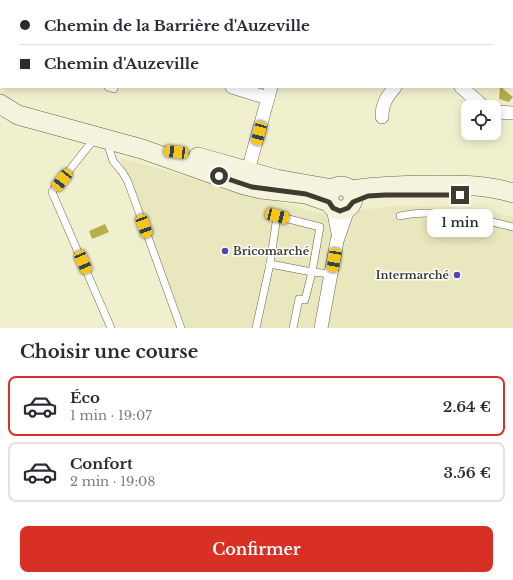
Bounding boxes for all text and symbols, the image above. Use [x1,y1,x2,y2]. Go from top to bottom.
text: Chemin de la Barrière d'Auzeville [44,16,310,35]
text: Chemin d'Auzeville [44,54,199,73]
map controls [461,100,501,140]
button: locate [461,100,501,140]
car [250,120,268,146]
car [163,145,189,159]
car [50,167,74,193]
route start [210,167,228,185]
route end [451,186,469,204]
car [264,207,290,225]
callout: 1 min [427,209,493,237]
car [134,213,154,239]
text: 1 min [441,214,479,231]
place label: Bricomarché [233,244,310,258]
marker: Bricomarché [220,246,230,256]
car [326,247,342,273]
car [73,249,93,275]
place label: Intermarché [376,268,450,282]
marker: Intermarché [452,270,462,280]
text: Choisir une course [20,341,198,363]
icon: car [22,388,58,424]
text: Éco [70,388,100,407]
text: 2.64 € [443,397,491,416]
text: 1 min · 19:07 [70,407,152,424]
icon: car [22,454,58,490]
text: Confort [70,454,133,473]
text: 3.56 € [444,463,491,482]
text: 2 min · 19:08 [70,473,155,490]
button: Confirmer [20,526,493,572]

